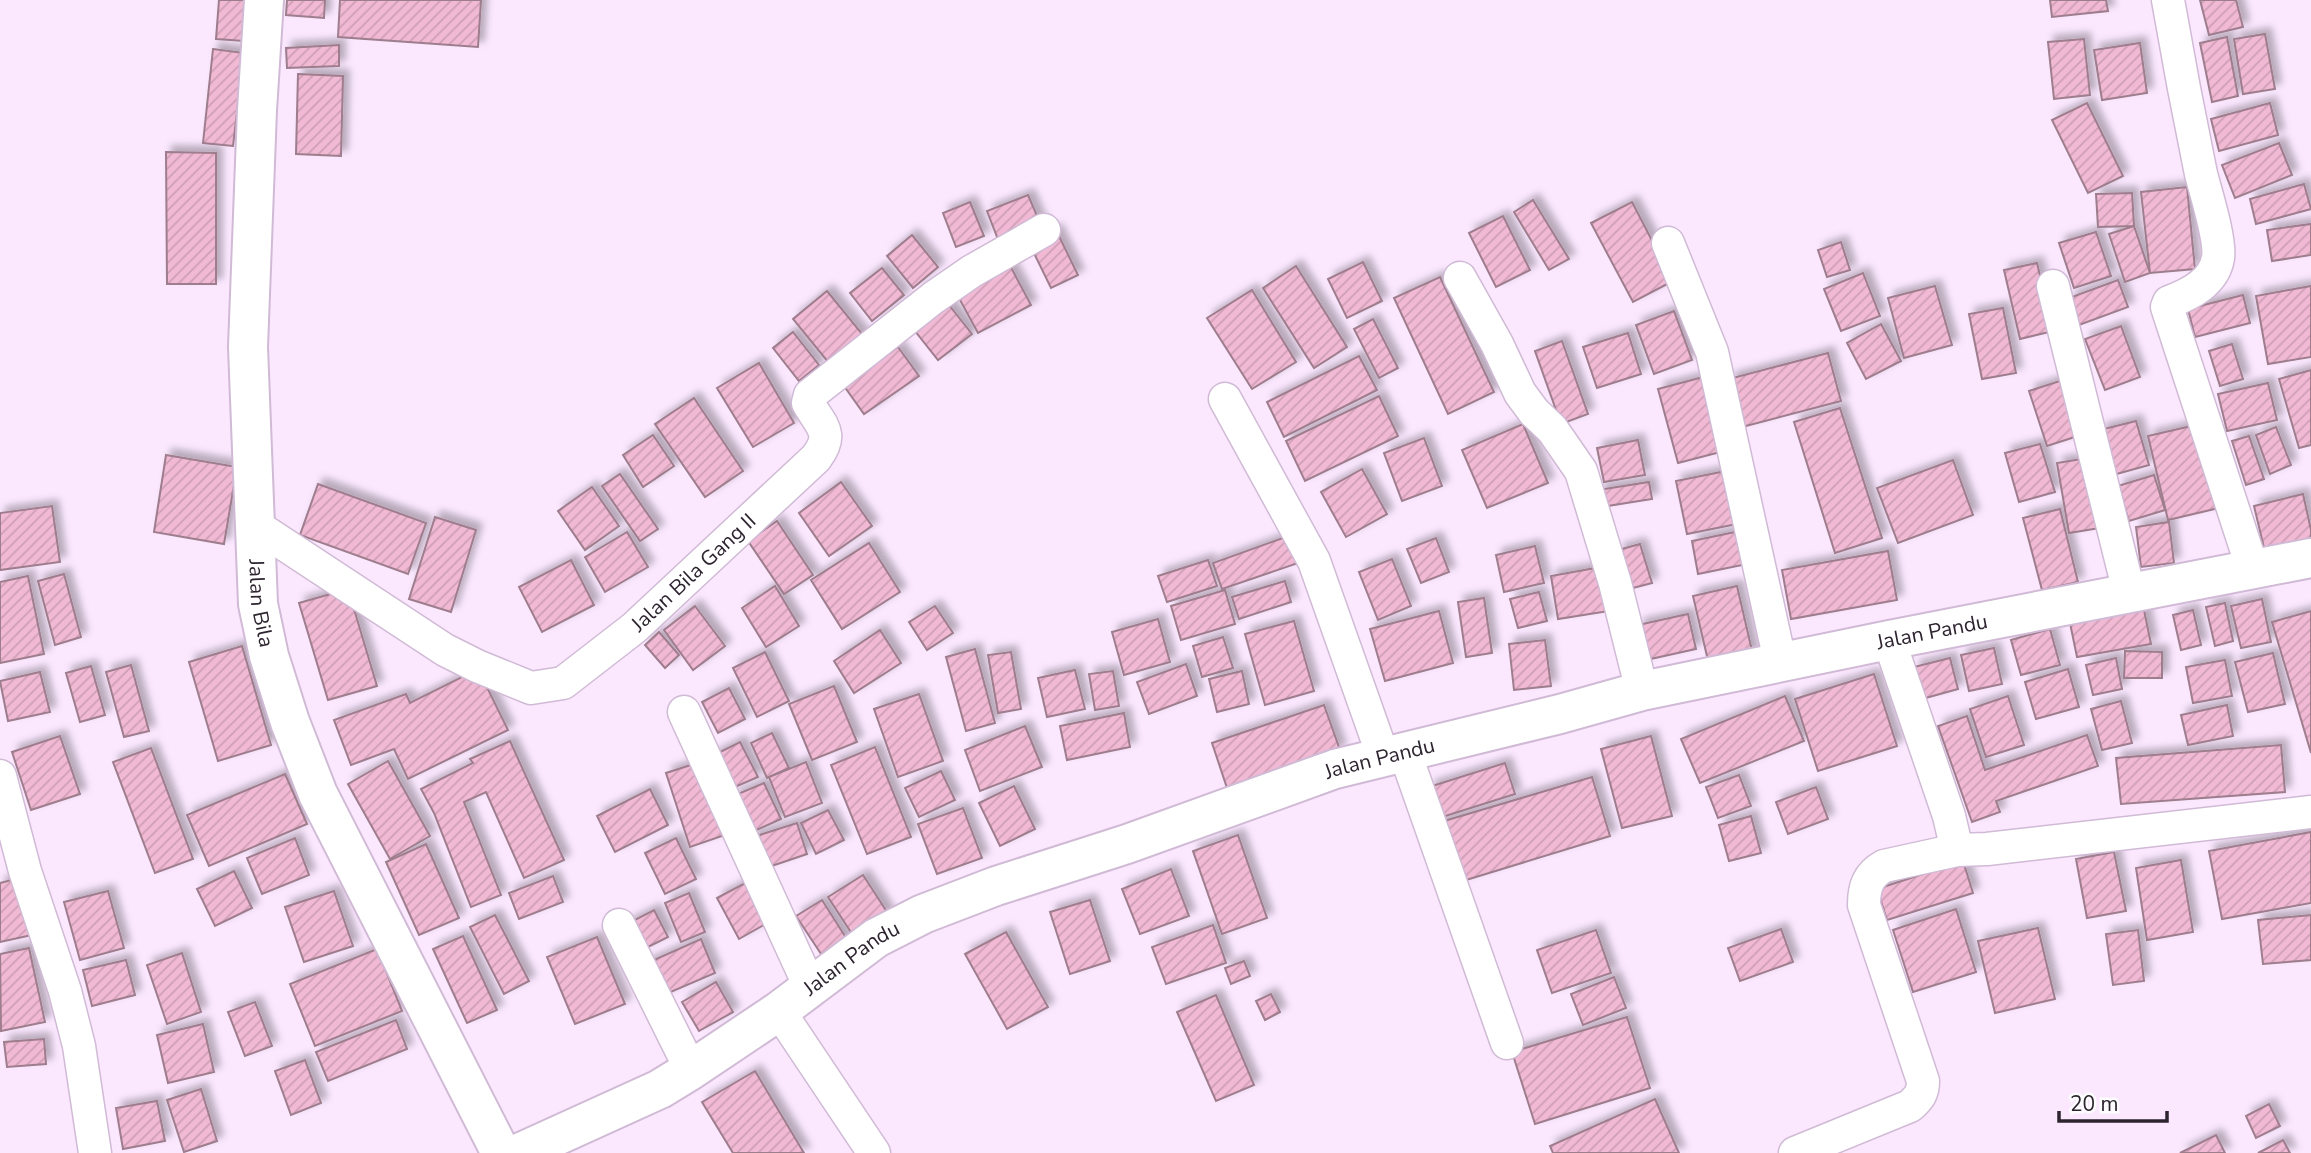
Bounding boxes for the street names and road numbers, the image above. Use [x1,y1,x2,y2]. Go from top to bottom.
street label: Jalan Bila Gang II [624,507,762,638]
street label: Jalan Bila [242,557,281,650]
street label: Jalan Pandu [1873,607,1990,656]
street label: Jalan Pandu [1319,731,1437,786]
street label: Jalan Pandu [797,914,904,1003]

